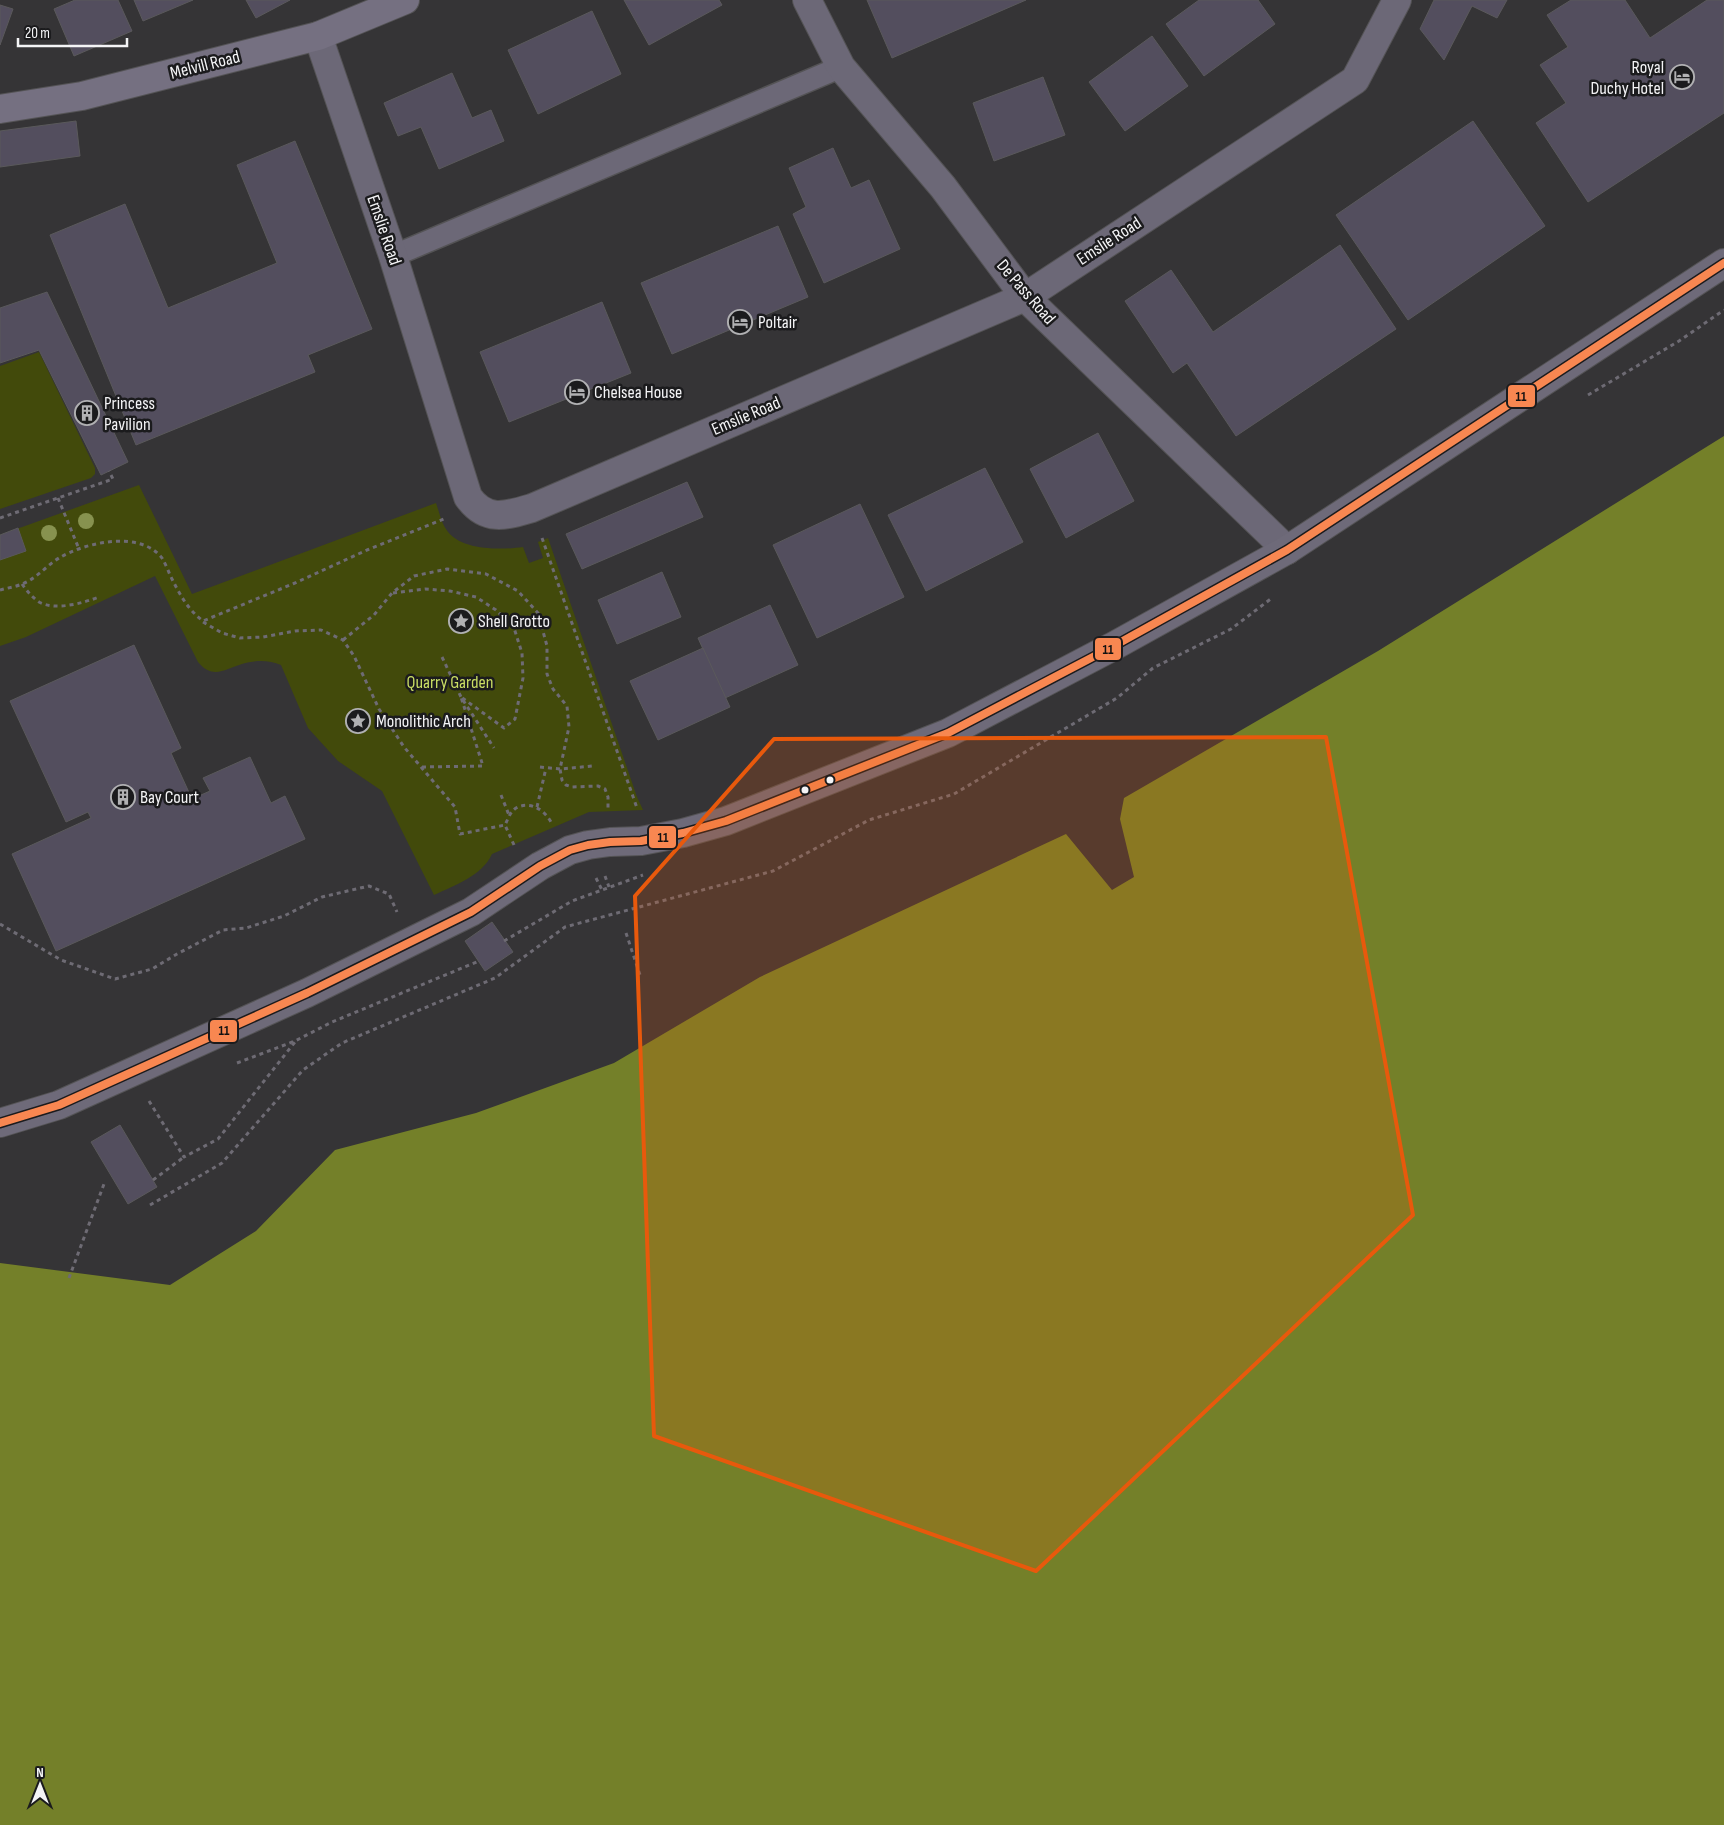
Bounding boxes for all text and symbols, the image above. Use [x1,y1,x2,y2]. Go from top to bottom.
scale bar [18,15,126,47]
text: 20 m [25,24,50,43]
street label: Melvill Road [168,46,242,84]
place label: Royal Duchy Hotel [1590,57,1664,99]
hotel icon: Royal Duchy Hotel [1669,64,1695,90]
street label: Emslie Road [362,192,406,268]
street label: Emslie Road [1073,212,1145,270]
street label: De Pass Road [992,255,1060,329]
hotel icon: Poltair [727,309,753,335]
place label: Poltair [758,312,797,333]
hotel icon: Chelsea House [564,379,590,405]
place label: Chelsea House [594,382,682,403]
line badge: 11 [1507,384,1536,408]
text: 11 [1516,388,1527,405]
street label: Emslie Road [708,392,784,440]
place label: Princess Pavilion [104,393,155,435]
building icon: Princess Pavilion [74,400,100,426]
place icon: Shell Grotto [448,608,474,634]
place label: Shell Grotto [478,611,550,632]
line badge: 11 [1094,637,1122,661]
text: 11 [1103,641,1114,658]
park label: Quarry Garden [407,672,493,693]
place icon: Monolithic Arch [345,708,371,734]
place label: Monolithic Arch [376,711,471,732]
unlabelled marker [825,775,835,785]
building icon: Bay Court [110,784,136,810]
unlabelled marker [800,785,810,795]
place label: Bay Court [140,787,200,808]
line badge: 11 [648,825,677,849]
text: 11 [658,829,669,846]
line badge: 11 [209,1019,238,1043]
text: 11 [219,1022,230,1039]
north arrow [15,1760,65,1810]
text: N [36,1764,44,1781]

